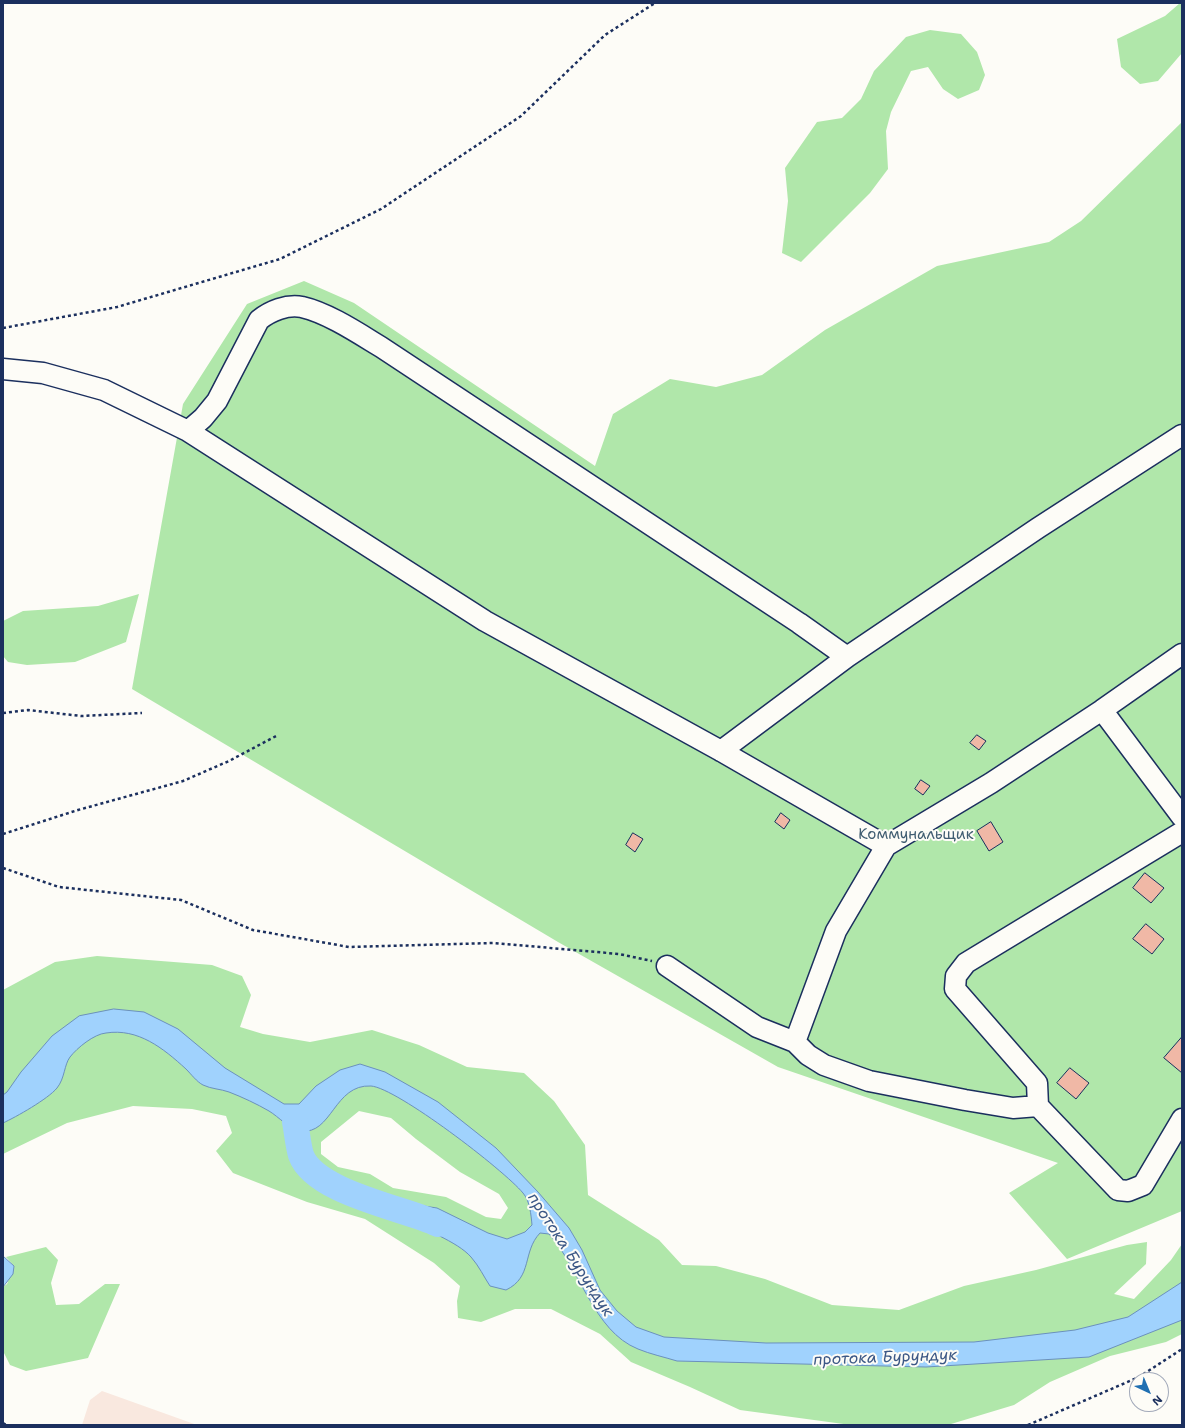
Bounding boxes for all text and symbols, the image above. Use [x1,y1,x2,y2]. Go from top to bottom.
park label: Коммунальщик [858,826,974,844]
water label: протока Бурундук [523,1190,617,1320]
water label: протока Бурундук [813,1346,957,1370]
north arrow [1129,1372,1169,1412]
text: N [1149,1392,1165,1409]

